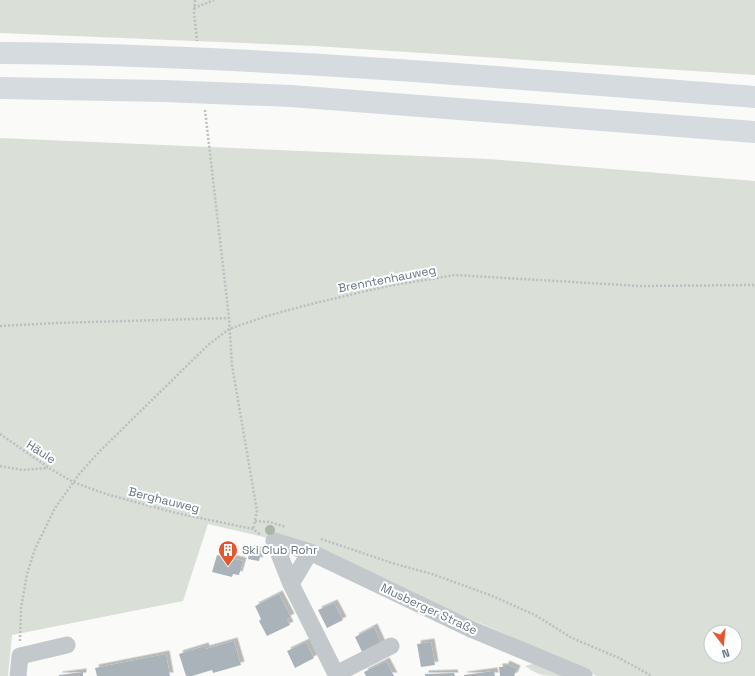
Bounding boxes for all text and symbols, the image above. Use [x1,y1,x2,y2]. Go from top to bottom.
street label: Brenntenhauweg [337,262,437,296]
street label: Häule [23,437,59,467]
street label: Berghauweg [127,483,201,517]
building icon: Ski Club Rohr [217,539,239,567]
place label: Ski Club Rohr [242,542,318,558]
street label: Musberger Straße [378,580,480,638]
north arrow [703,624,743,664]
text: N [720,646,731,661]

